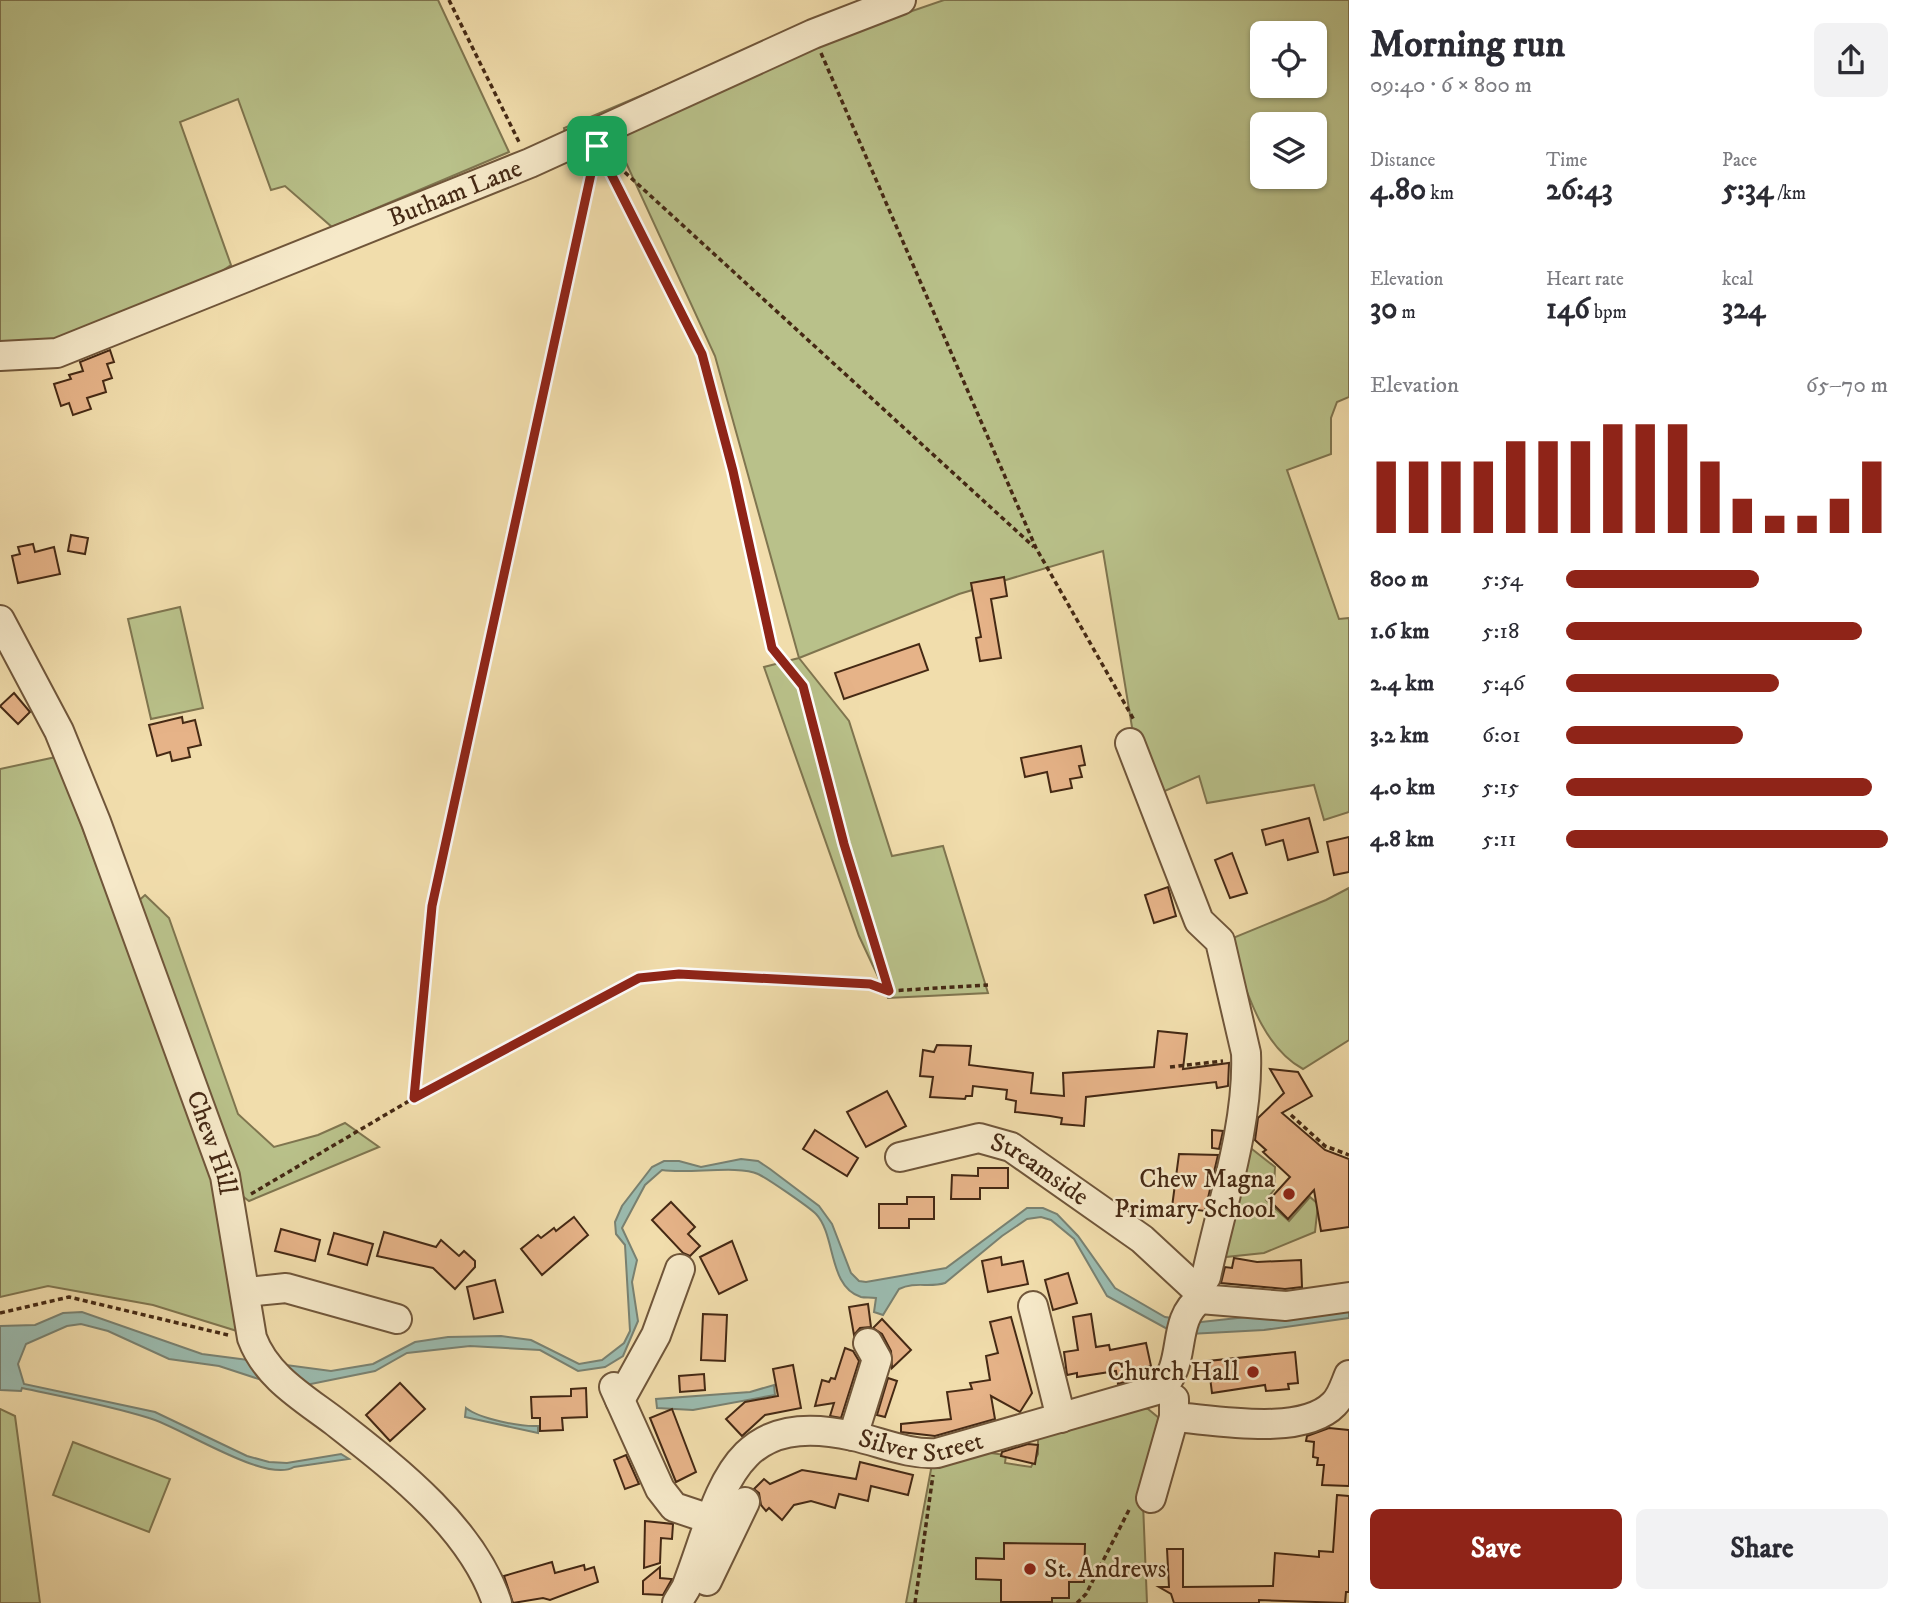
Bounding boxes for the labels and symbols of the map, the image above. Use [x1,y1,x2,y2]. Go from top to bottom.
pin [567,116,627,176]
street label: Butham Lane [383,151,527,235]
street label: Chew Hill [179,1086,244,1197]
street label: Streamside [987,1126,1095,1213]
place label: Chew Magna Primary School [1114,1163,1275,1226]
marker: Chew Magna Primary School [1281,1186,1297,1202]
place label: Church Hall [1107,1356,1239,1389]
marker: Church Hall [1245,1364,1261,1380]
street label: Silver Street [855,1421,987,1470]
place label: St. Andrews [1044,1553,1166,1586]
marker: St. Andrews [1022,1561,1038,1577]

